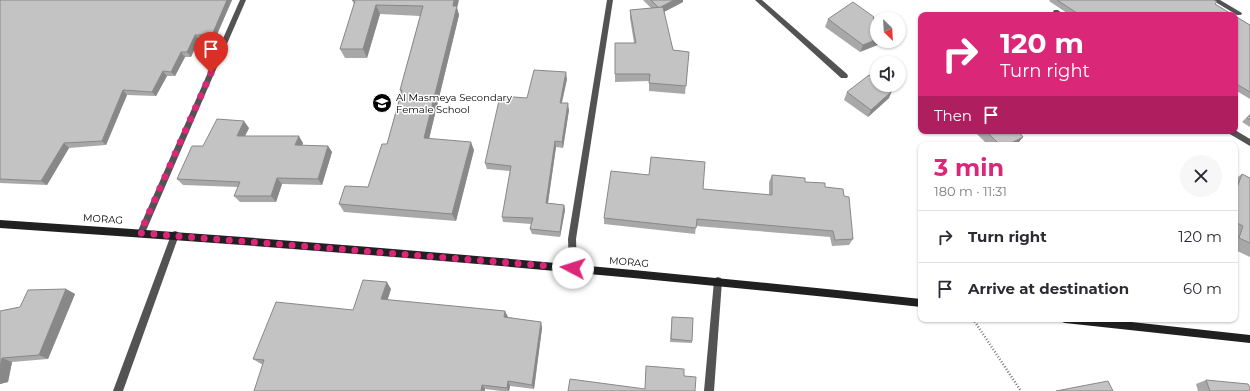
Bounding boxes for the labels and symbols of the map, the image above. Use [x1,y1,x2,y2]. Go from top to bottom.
north arrow [870,12,906,48]
pin [194,32,228,73]
place label: Al Masmeya Secondary Female School [396,91,513,116]
school or university icon: Al Masmeya Secondary Female School [371,92,393,114]
street label: MORAG [83,211,123,227]
position arrow [552,247,594,289]
street label: MORAG [609,254,649,270]

